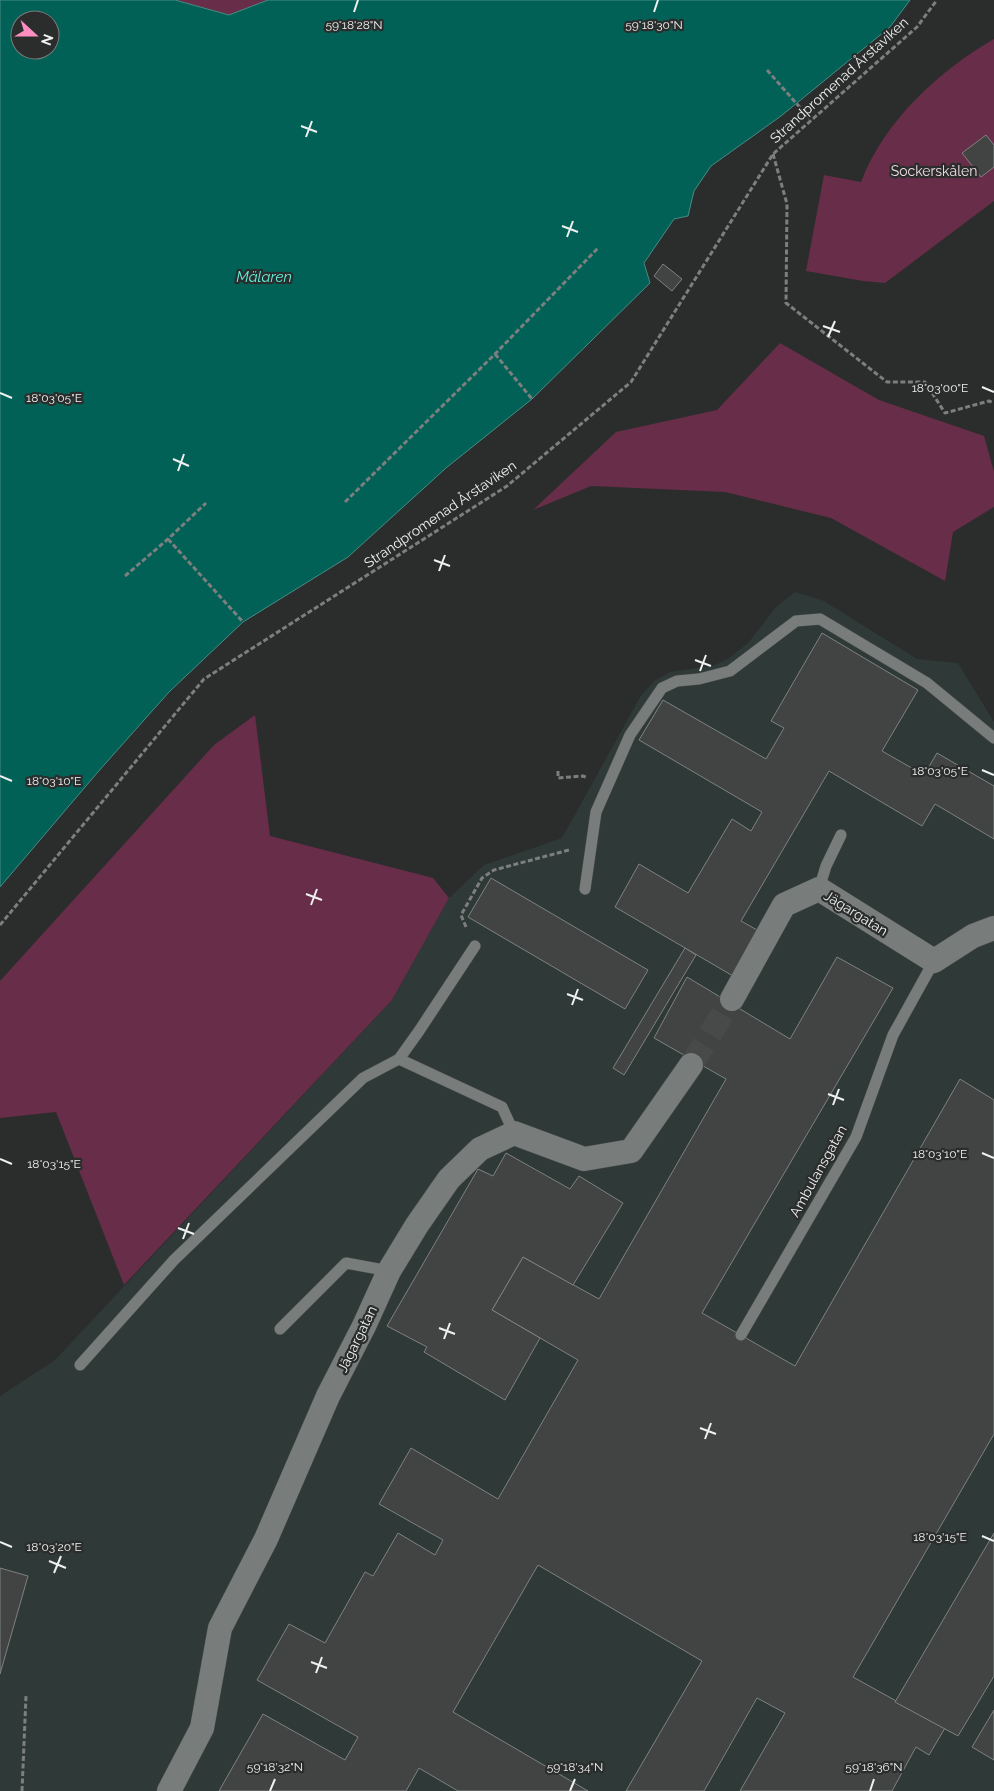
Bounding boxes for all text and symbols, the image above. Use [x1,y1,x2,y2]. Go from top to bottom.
north arrow [10,10,60,60]
street label: Strandpromenad Årstaviken [766,13,911,146]
text: 59°18'28"N [325,18,383,32]
text: 59°18'30"N [625,18,683,32]
text: N [38,32,57,48]
park label: Sockerskålen [891,163,977,179]
water label: Mälaren [236,268,292,286]
text: 18°03'00"E [912,381,968,395]
text: 18°03'05"E [26,391,82,405]
street label: Strandpromenad Årstaviken [360,456,519,571]
text: 18°03'05"E [912,764,968,778]
text: 18°03'10"E [27,774,81,788]
street label: Jägargatan [821,887,891,939]
street label: Ambulansgatan [786,1122,850,1220]
text: 18°03'10"E [913,1147,967,1161]
text: 18°03'15"E [27,1157,81,1171]
street label: Jägargatan [334,1303,380,1375]
text: 18°03'15"E [913,1530,967,1544]
text: 18°03'20"E [26,1540,82,1554]
text: 59°18'32"N [247,1760,303,1774]
text: 59°18'34"N [547,1760,603,1774]
text: 59°18'36"N [845,1760,903,1774]

